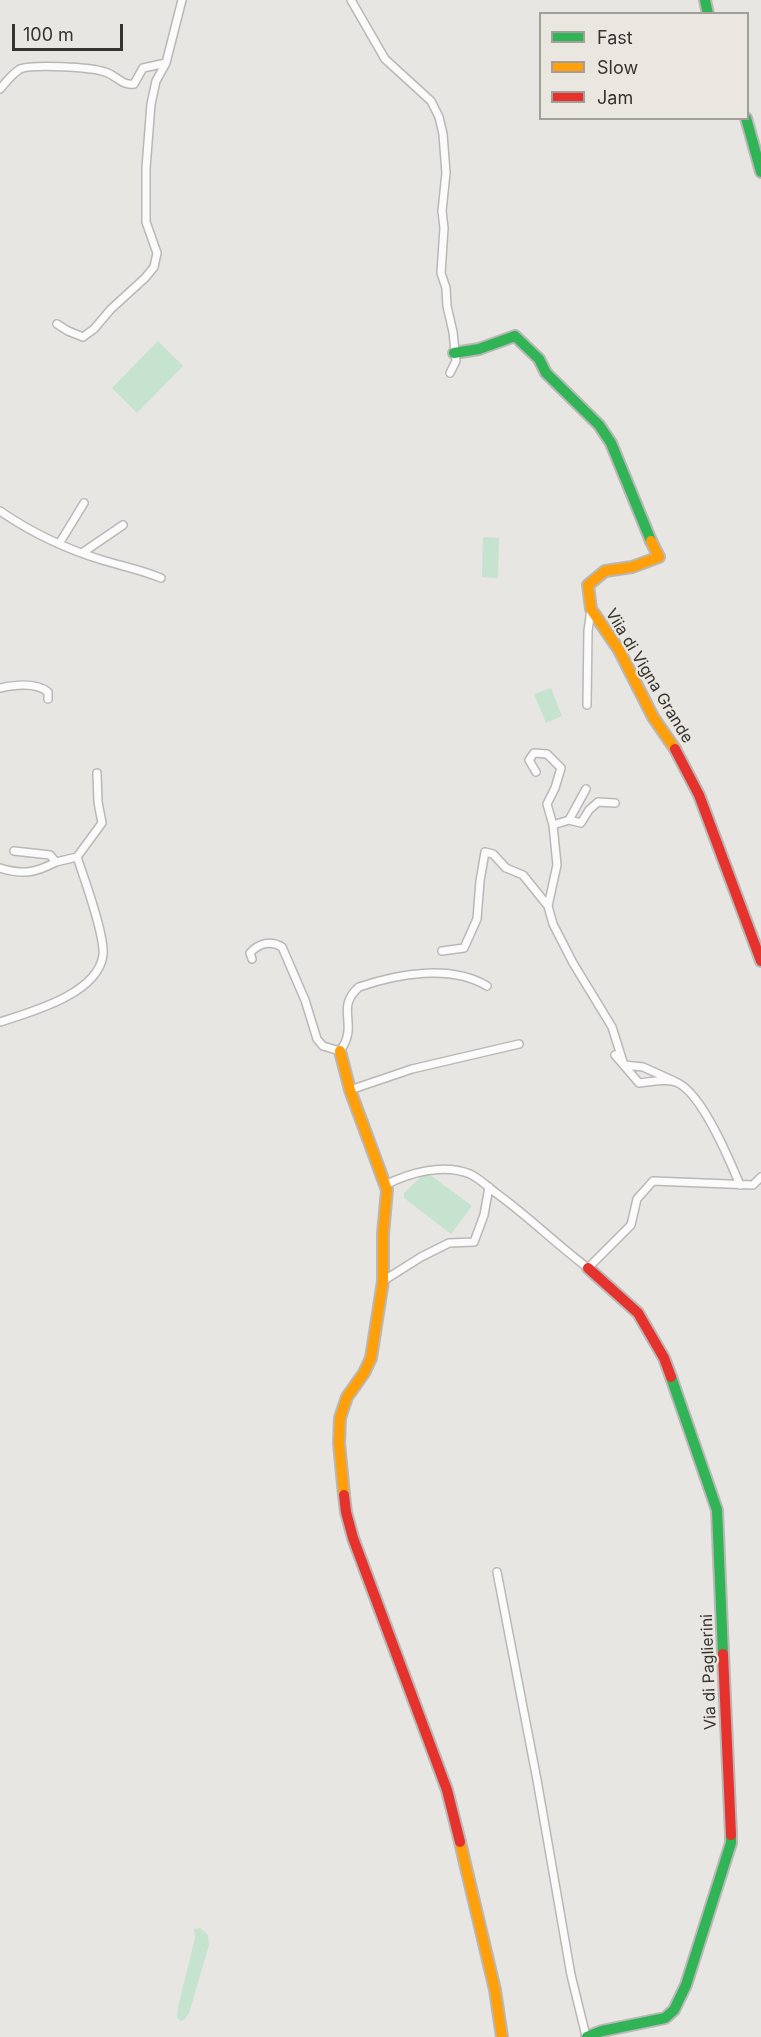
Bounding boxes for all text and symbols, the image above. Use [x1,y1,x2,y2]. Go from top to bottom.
scale bar [15,12,126,50]
legend [539,12,749,120]
text: 100 m [23,24,74,45]
text: Fast [597,27,633,48]
text: Slow [597,57,638,78]
text: Jam [597,87,633,108]
street label: Viia di Vigna Grande [601,605,697,747]
street label: Via di Paglierini [697,1614,721,1730]

